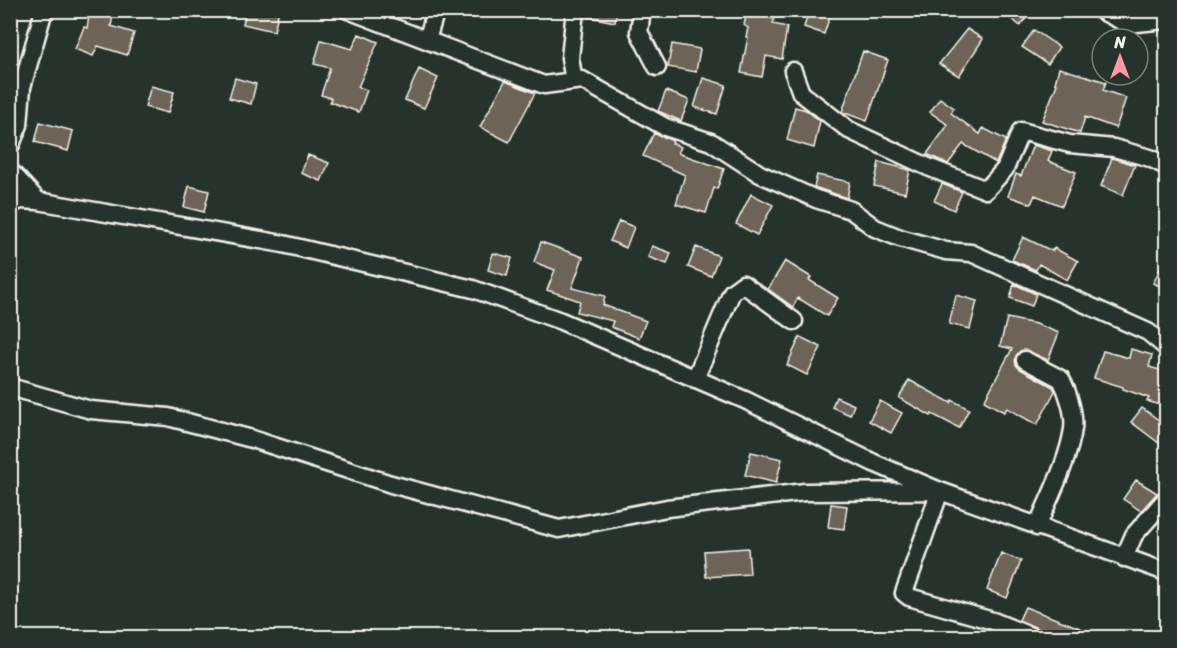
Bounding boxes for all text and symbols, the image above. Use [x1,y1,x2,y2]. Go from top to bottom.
north arrow [1090,27,1150,87]
text: N [1113,28,1126,57]

